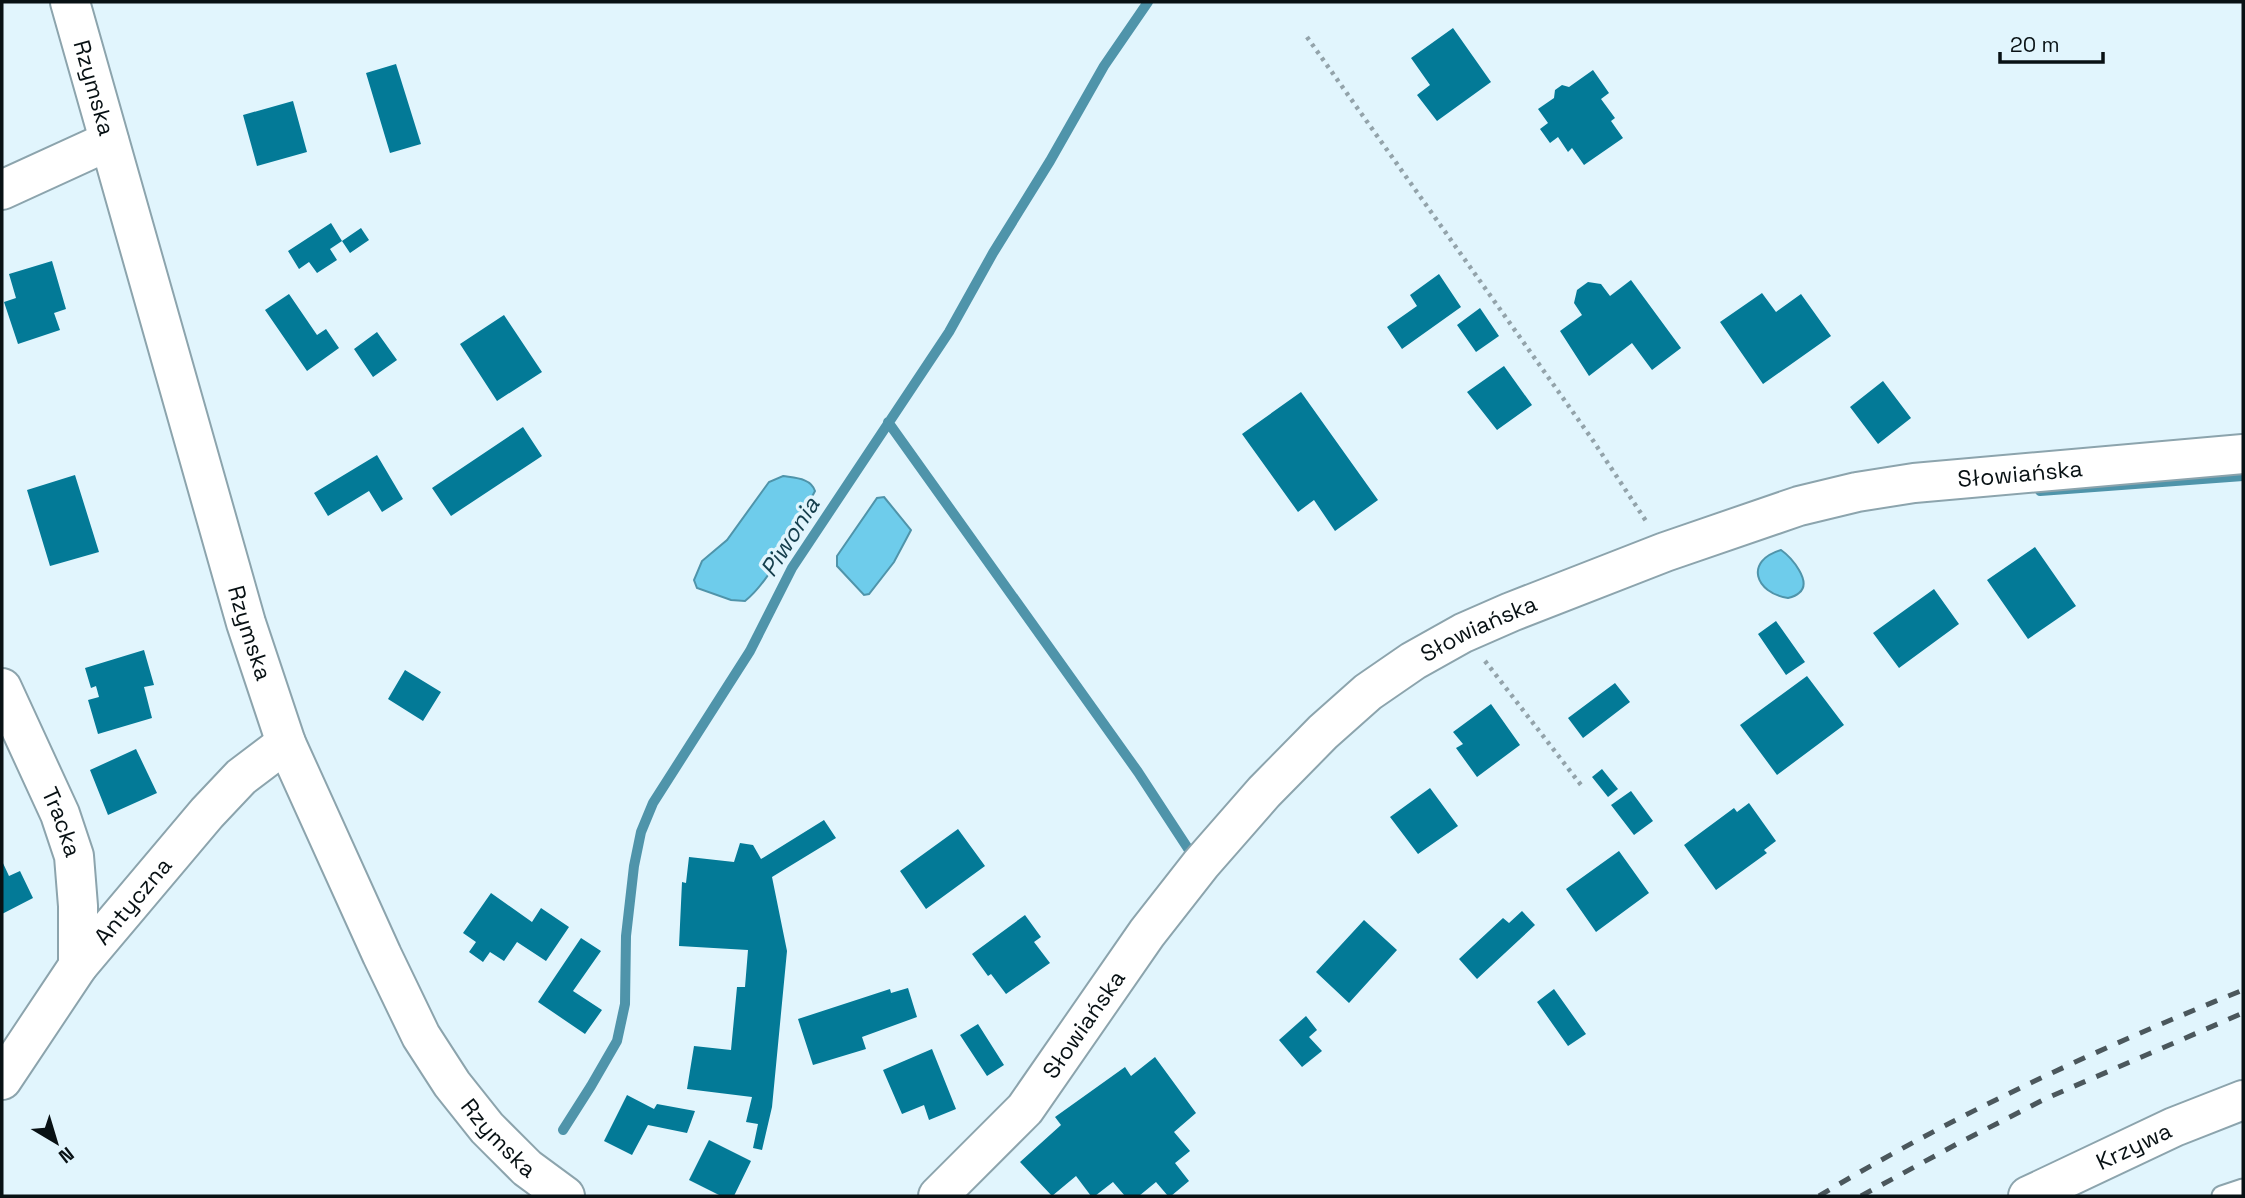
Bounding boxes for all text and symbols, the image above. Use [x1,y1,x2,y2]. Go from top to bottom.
scale bar [2000,21,2103,65]
text: 20 m [2010,31,2060,58]
street label: Rzymska [66,36,122,139]
street label: Słowiańska [1956,453,2084,494]
water label: Piwonia [753,491,826,582]
street label: Rzymska [221,582,279,684]
street label: Słowiańska [1415,588,1541,669]
street label: Tracka [35,783,88,861]
street label: Antyczna [87,851,178,951]
street label: Słowiańska [1036,964,1132,1085]
street label: Rzymska [454,1092,542,1184]
north arrow [21,1107,91,1177]
street label: Krzywa [2091,1115,2176,1177]
text: N [53,1141,79,1169]

